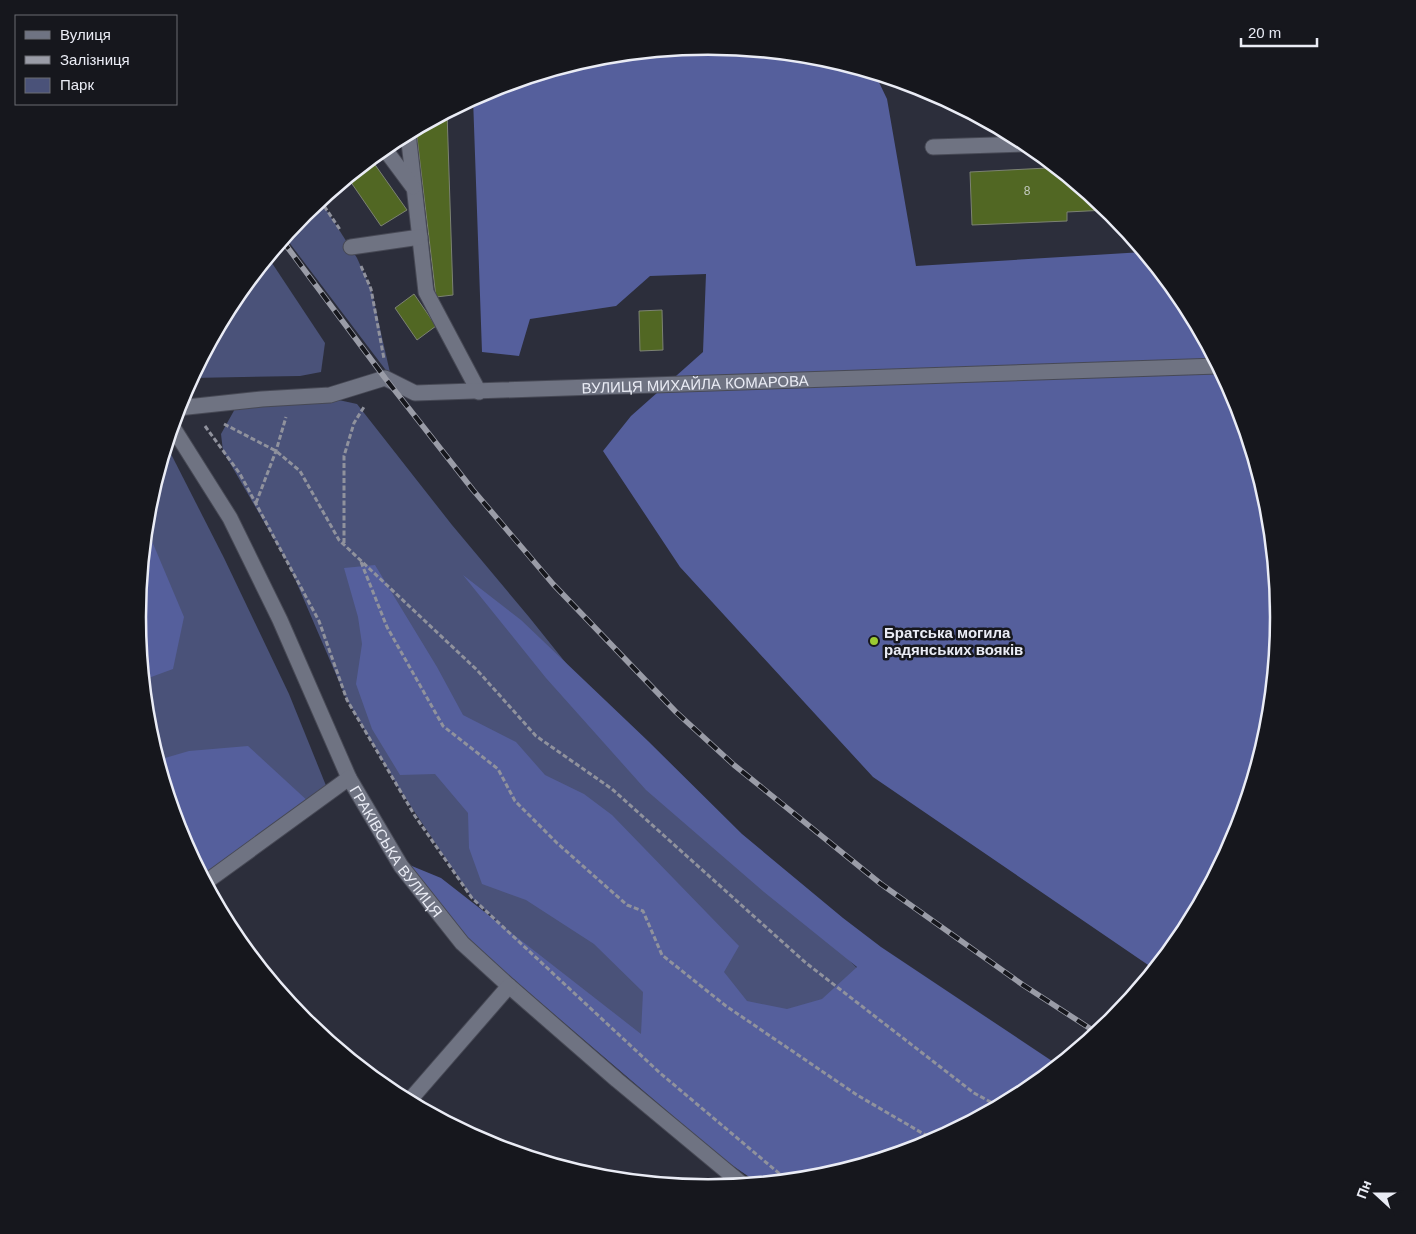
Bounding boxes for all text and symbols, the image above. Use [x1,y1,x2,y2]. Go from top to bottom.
legend [15,15,178,105]
scale bar [1241,15,1317,47]
text: 20 m [1248,24,1281,41]
text: Вулиця [60,26,111,43]
text: Залізниця [60,51,130,68]
text: Парк [60,76,94,93]
house number: 8 [1024,184,1031,198]
street label: ВУЛИЦЯ МИХАЙЛА КОМАРОВА [581,371,809,396]
place label: Братська могила радянських вояків [884,624,1023,658]
marker: Братська могила радянських вояків [868,635,880,647]
street label: ГРАКІВСЬКА ВУЛИЦЯ [347,782,446,920]
north arrow [1351,1169,1401,1219]
text: Пн [1353,1178,1375,1201]

